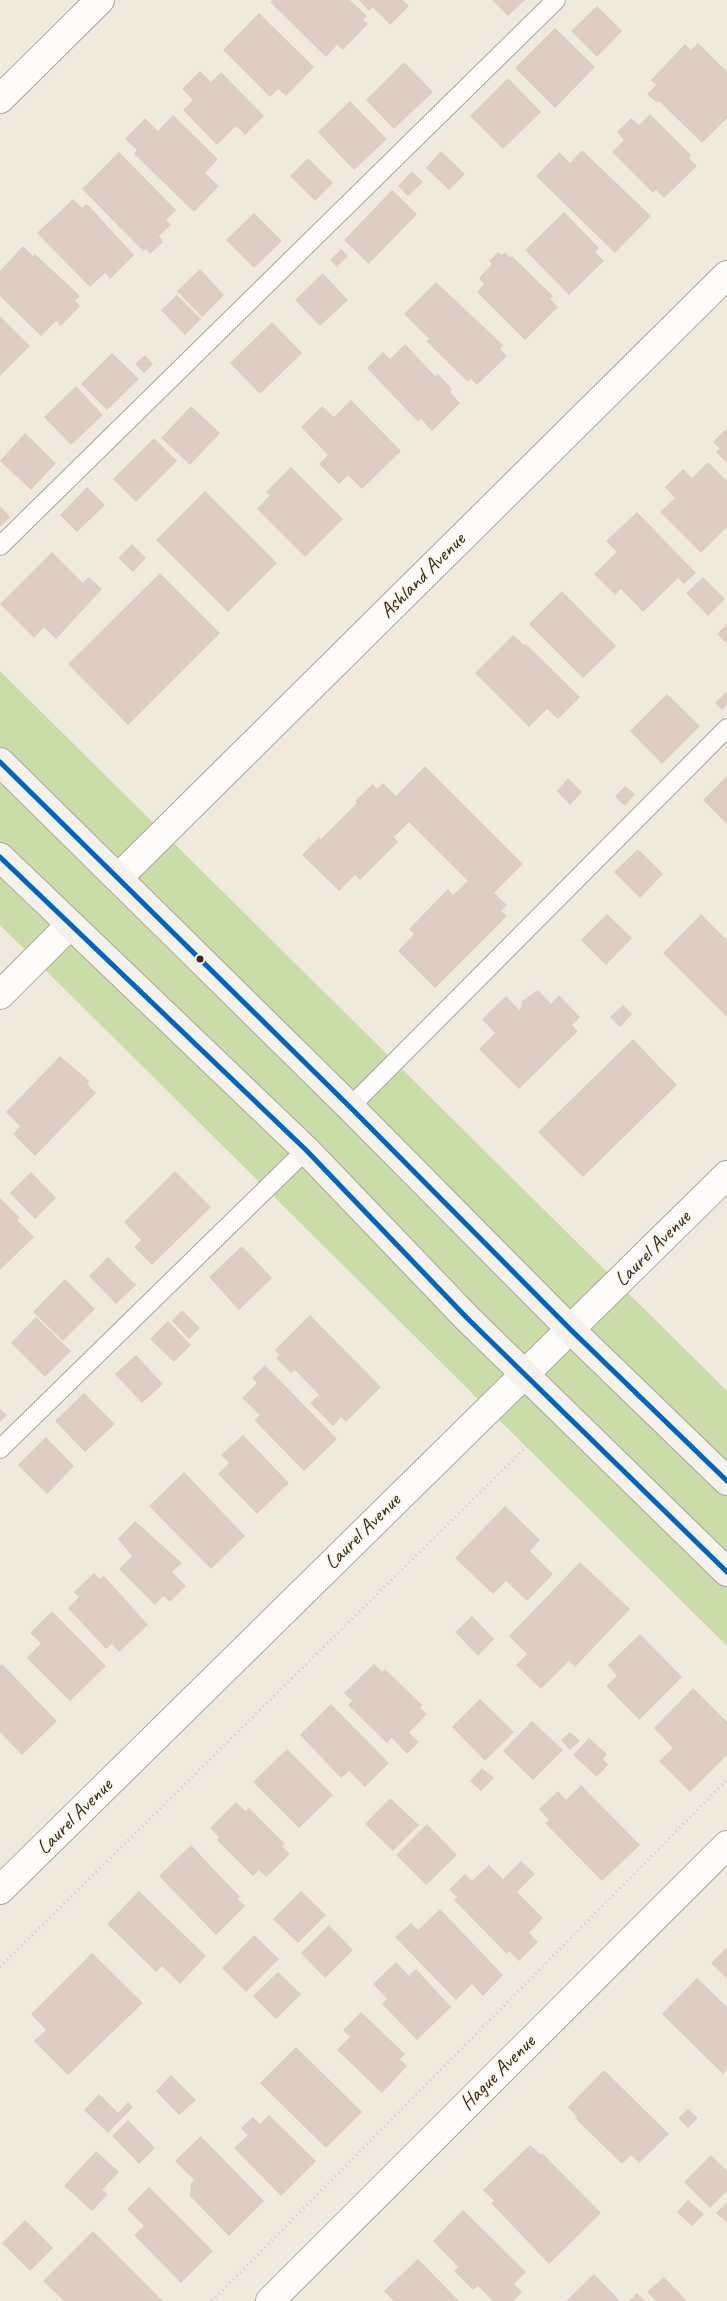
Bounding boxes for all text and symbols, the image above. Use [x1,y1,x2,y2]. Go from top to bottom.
street label: Ashland Avenue [375,528,471,624]
unlabelled marker [195,954,205,964]
street label: Laurel Avenue [610,1206,696,1292]
street label: Laurel Avenue [320,1489,406,1575]
street label: Laurel Avenue [32,1774,118,1860]
street label: Hague Avenue [455,2030,541,2116]

